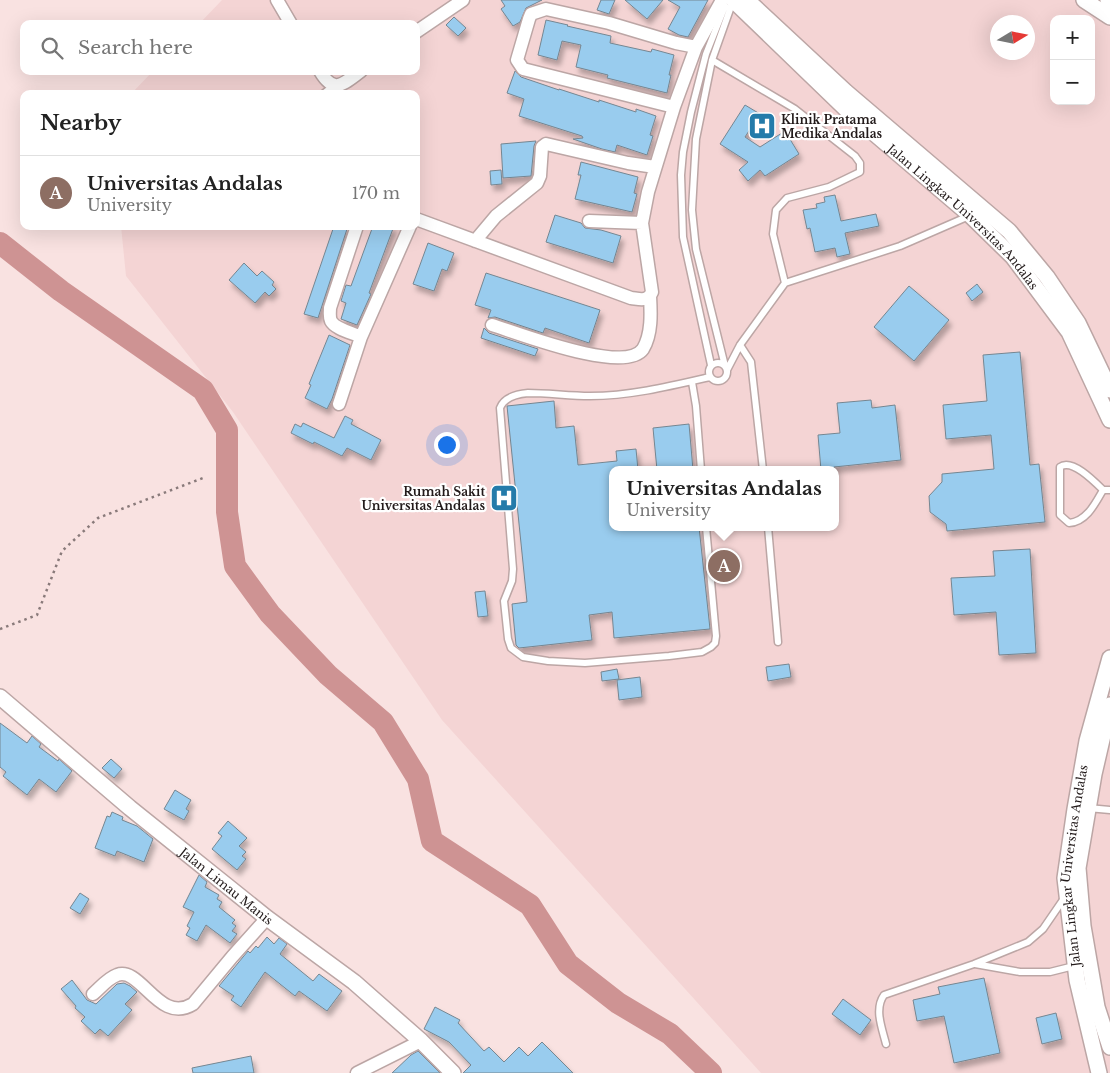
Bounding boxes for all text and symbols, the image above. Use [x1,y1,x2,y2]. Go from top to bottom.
north arrow [990,15,1035,60]
map controls [1050,15,1095,105]
button: + [1050,15,1095,60]
search box [20,20,420,75]
icon: search [38,34,66,62]
text: Search here [78,36,193,59]
button: − [1050,60,1095,105]
text: Nearby [40,110,121,136]
hospital icon: Klinik Pratama Medika Andalas [747,111,777,141]
place label: Klinik Pratama Medika Andalas [781,112,883,141]
street label: Jalan Lingkar Universitas Andalas [883,139,1042,292]
text: Universitas Andalas [87,172,283,195]
text: A [50,183,62,203]
text: 170 m [352,183,400,203]
text: University [87,195,172,215]
your location [434,432,460,458]
popup [609,466,839,531]
text: Universitas Andalas [626,477,822,500]
hospital icon: Rumah Sakit Universitas Andalas [489,483,519,513]
place label: Rumah Sakit Universitas Andalas [362,484,485,513]
text: University [626,500,711,520]
pin: A [708,547,740,585]
street label: Jalan Lingkar Universitas Andalas [1057,763,1090,970]
street label: Jalan Limau Manis [176,843,276,927]

